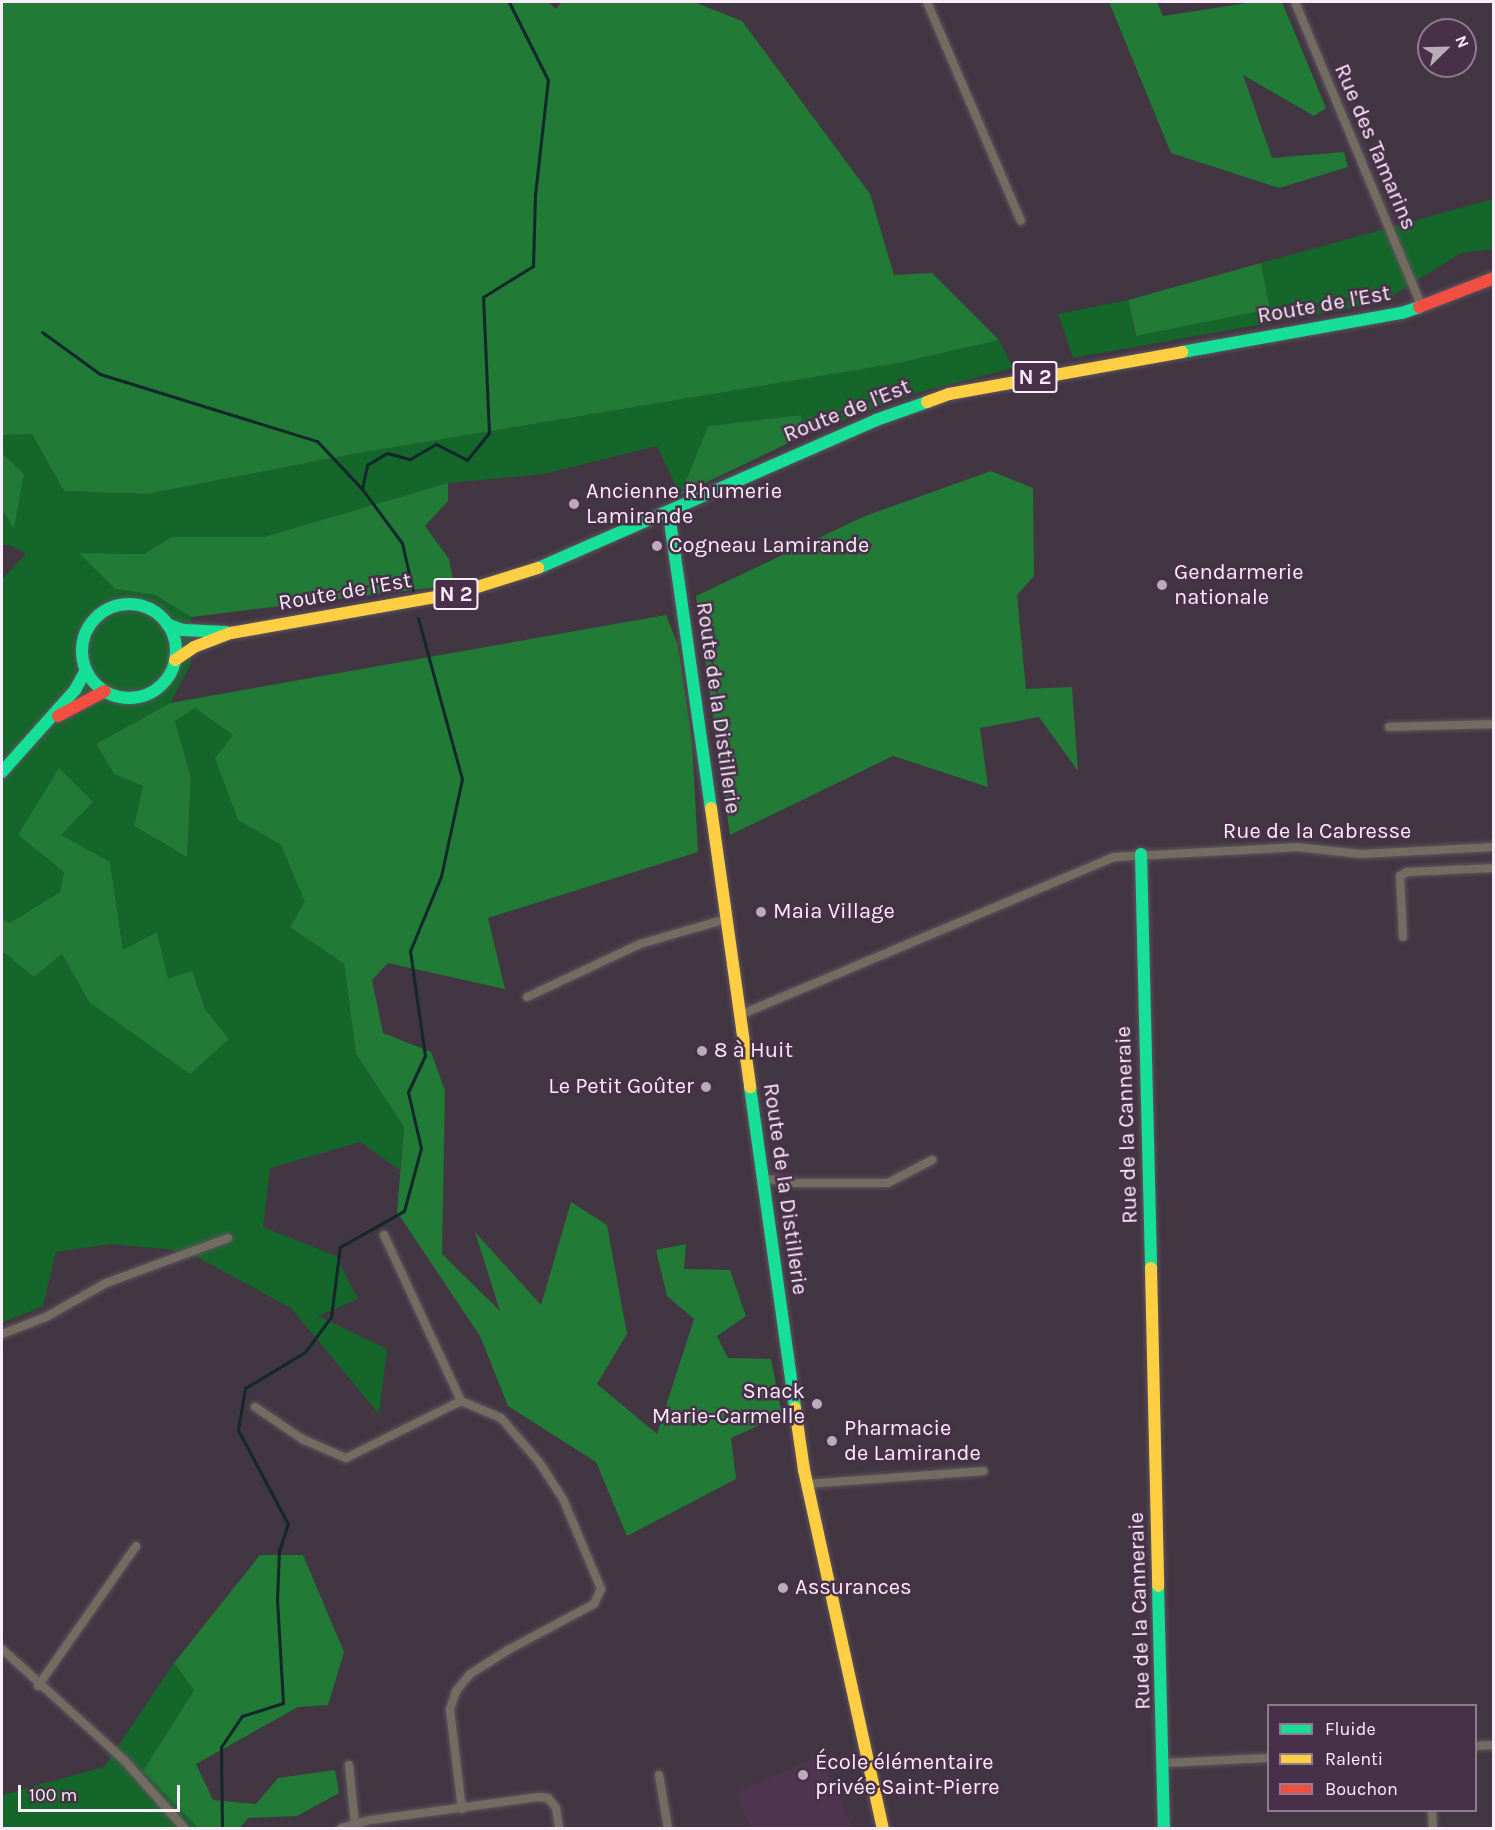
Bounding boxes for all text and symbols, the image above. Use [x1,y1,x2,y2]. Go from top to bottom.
north arrow [1417,18,1477,78]
text: N [1451,33,1473,51]
street label: Rue des Tamarins [1328,60,1422,234]
street label: Route de l'Est [1255,280,1393,330]
road number: N 2 [1011,359,1059,395]
street label: Route de l'Est [780,374,914,448]
place label: Ancienne Rhumerie Lamirande [586,478,782,530]
marker: Ancienne Rhumerie Lamirande [567,497,581,511]
place label: Cogneau Lamirande [669,533,869,559]
marker: Cogneau Lamirande [650,539,664,553]
place label: Gendarmerie nationale [1174,559,1304,610]
street label: Route de l'Est [276,567,414,617]
road number: N 2 [432,576,480,612]
marker: Gendarmerie nationale [1155,578,1169,592]
street label: Route de la Distillerie [690,600,746,816]
street label: Rue de la Cabresse [1223,819,1411,845]
place label: Maia Village [773,899,895,925]
marker: Maia Village [754,905,768,919]
street label: Rue de la Canneraie [1110,1026,1144,1224]
place label: 8 à Huit [714,1038,793,1064]
marker: 8 à Huit [695,1044,709,1058]
place label: Le Petit Goûter [548,1074,694,1100]
marker: Le Petit Goûter [699,1080,713,1094]
street label: Route de la Distillerie [757,1081,813,1297]
place label: Snack Marie-Carmelle [652,1378,805,1430]
marker: Snack Marie-Carmelle [810,1397,824,1411]
place label: Pharmacie de Lamirande [844,1415,981,1466]
marker: Pharmacie de Lamirande [825,1434,839,1448]
street label: Rue de la Canneraie [1123,1512,1157,1710]
place label: Assurances [795,1575,912,1601]
marker: Assurances [776,1581,790,1595]
legend [1267,1704,1477,1812]
text: Fluide [1325,1718,1376,1740]
text: Ralenti [1325,1748,1383,1770]
place label: École élémentaire privée Saint-Pierre [815,1749,1000,1801]
marker: École élémentaire privée Saint-Pierre [796,1768,810,1782]
scale bar [21,1773,183,1811]
text: Bouchon [1325,1778,1398,1800]
text: 100 m [29,1784,77,1806]

